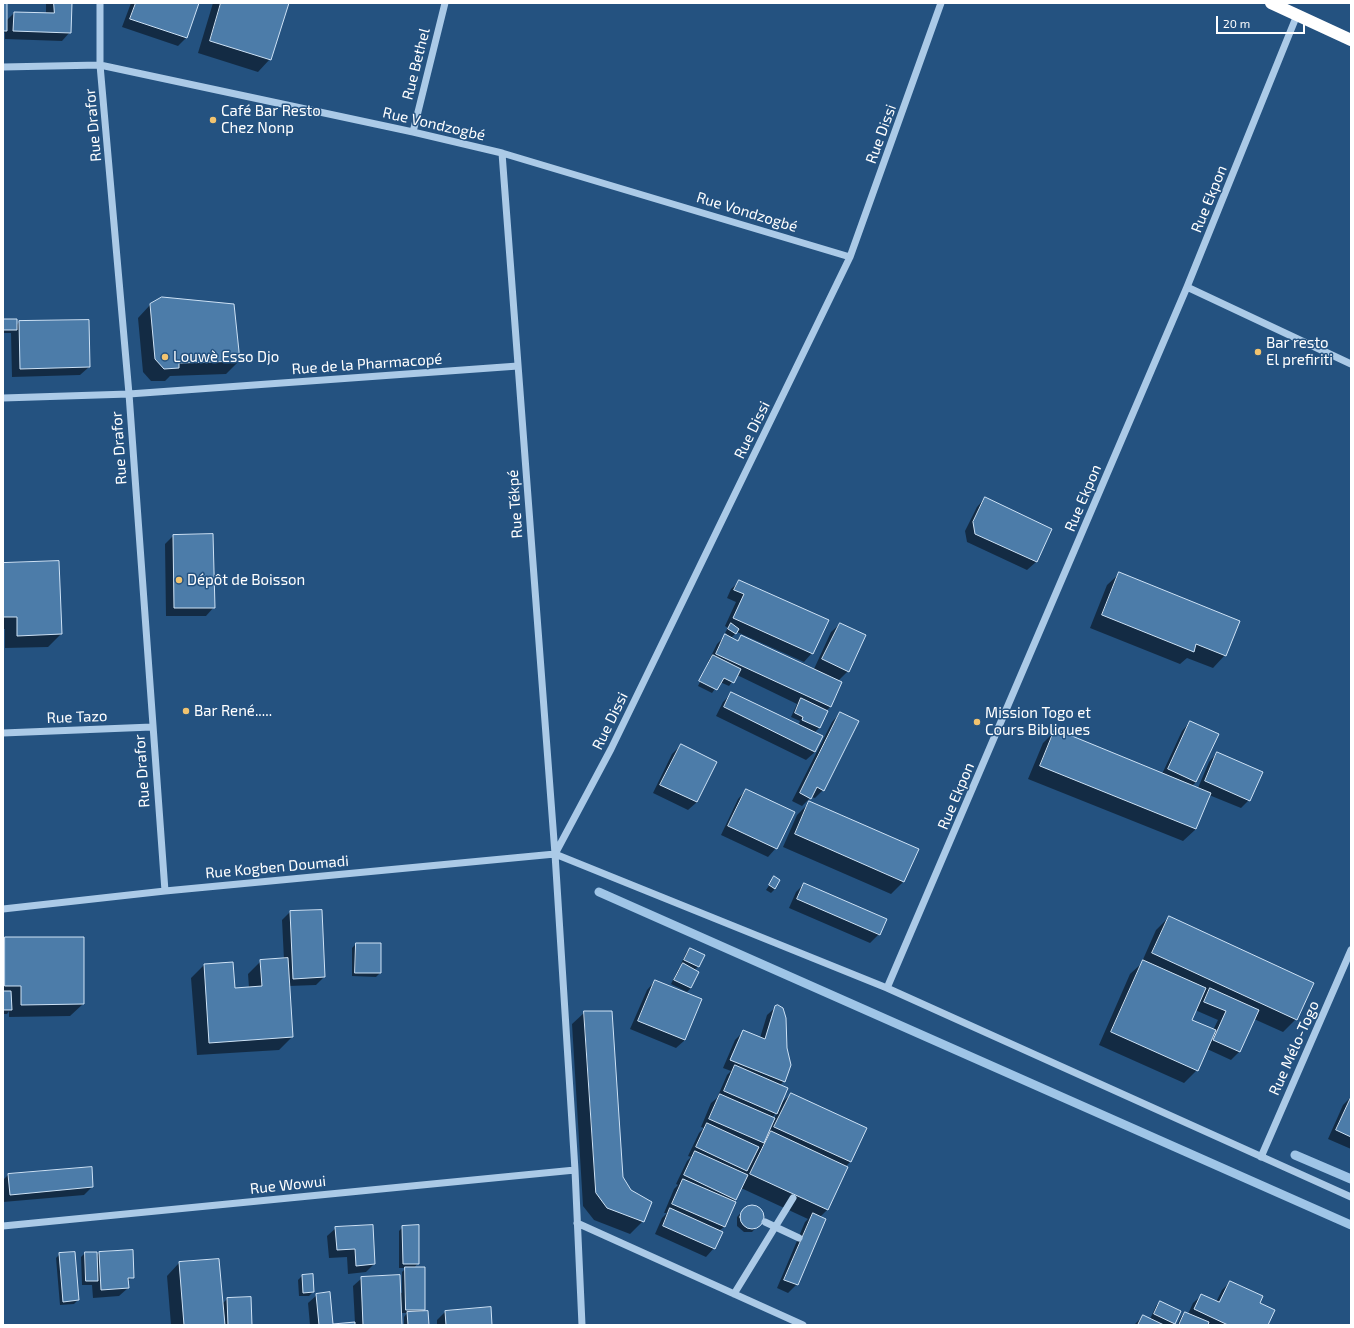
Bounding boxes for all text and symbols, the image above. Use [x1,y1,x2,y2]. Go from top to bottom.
scale bar [1218,8,1307,34]
text: 20 m [1223,16,1250,30]
street label: Rue Bethel [398,26,434,102]
street label: Rue Drafor [81,88,105,162]
place label: Café Bar Resto Chez Nonp [221,102,321,137]
street label: Rue Dissi [862,102,900,166]
street label: Rue Vondzogbé [381,103,487,145]
marker: Café Bar Resto Chez Nonp [208,115,218,125]
street label: Rue Ekpon [1187,163,1231,235]
street label: Rue Vondzogbé [694,188,800,236]
place label: Bar resto El prefiriti [1266,334,1333,369]
marker: Bar resto El prefiriti [1253,347,1263,357]
place label: Louwè Esso Djo [173,348,279,366]
street label: Rue de la Pharmacopé [291,350,443,378]
marker: Louwè Esso Djo [160,352,170,362]
street label: Rue Dissi [730,398,774,462]
street label: Rue Drafor [107,411,131,485]
street label: Rue Ekpon [1061,462,1105,534]
street label: Rue Tékpé [504,469,526,539]
place label: Dépôt de Boisson [187,571,305,589]
marker: Dépôt de Boisson [174,575,184,585]
street label: Rue Dissi [588,689,632,753]
place label: Bar René..... [194,702,272,720]
place label: Mission Togo et Cours Bibliques [985,704,1091,739]
marker: Bar René..... [181,706,191,716]
street label: Rue Tazo [46,707,108,727]
marker: Mission Togo et Cours Bibliques [972,717,982,727]
street label: Rue Drafor [130,734,154,808]
street label: Rue Ekpon [934,760,978,832]
street label: Rue Kogben Doumadi [204,852,350,882]
street label: Rue Mélo-Togo [1265,998,1323,1098]
street label: Rue Wowui [249,1172,327,1198]

